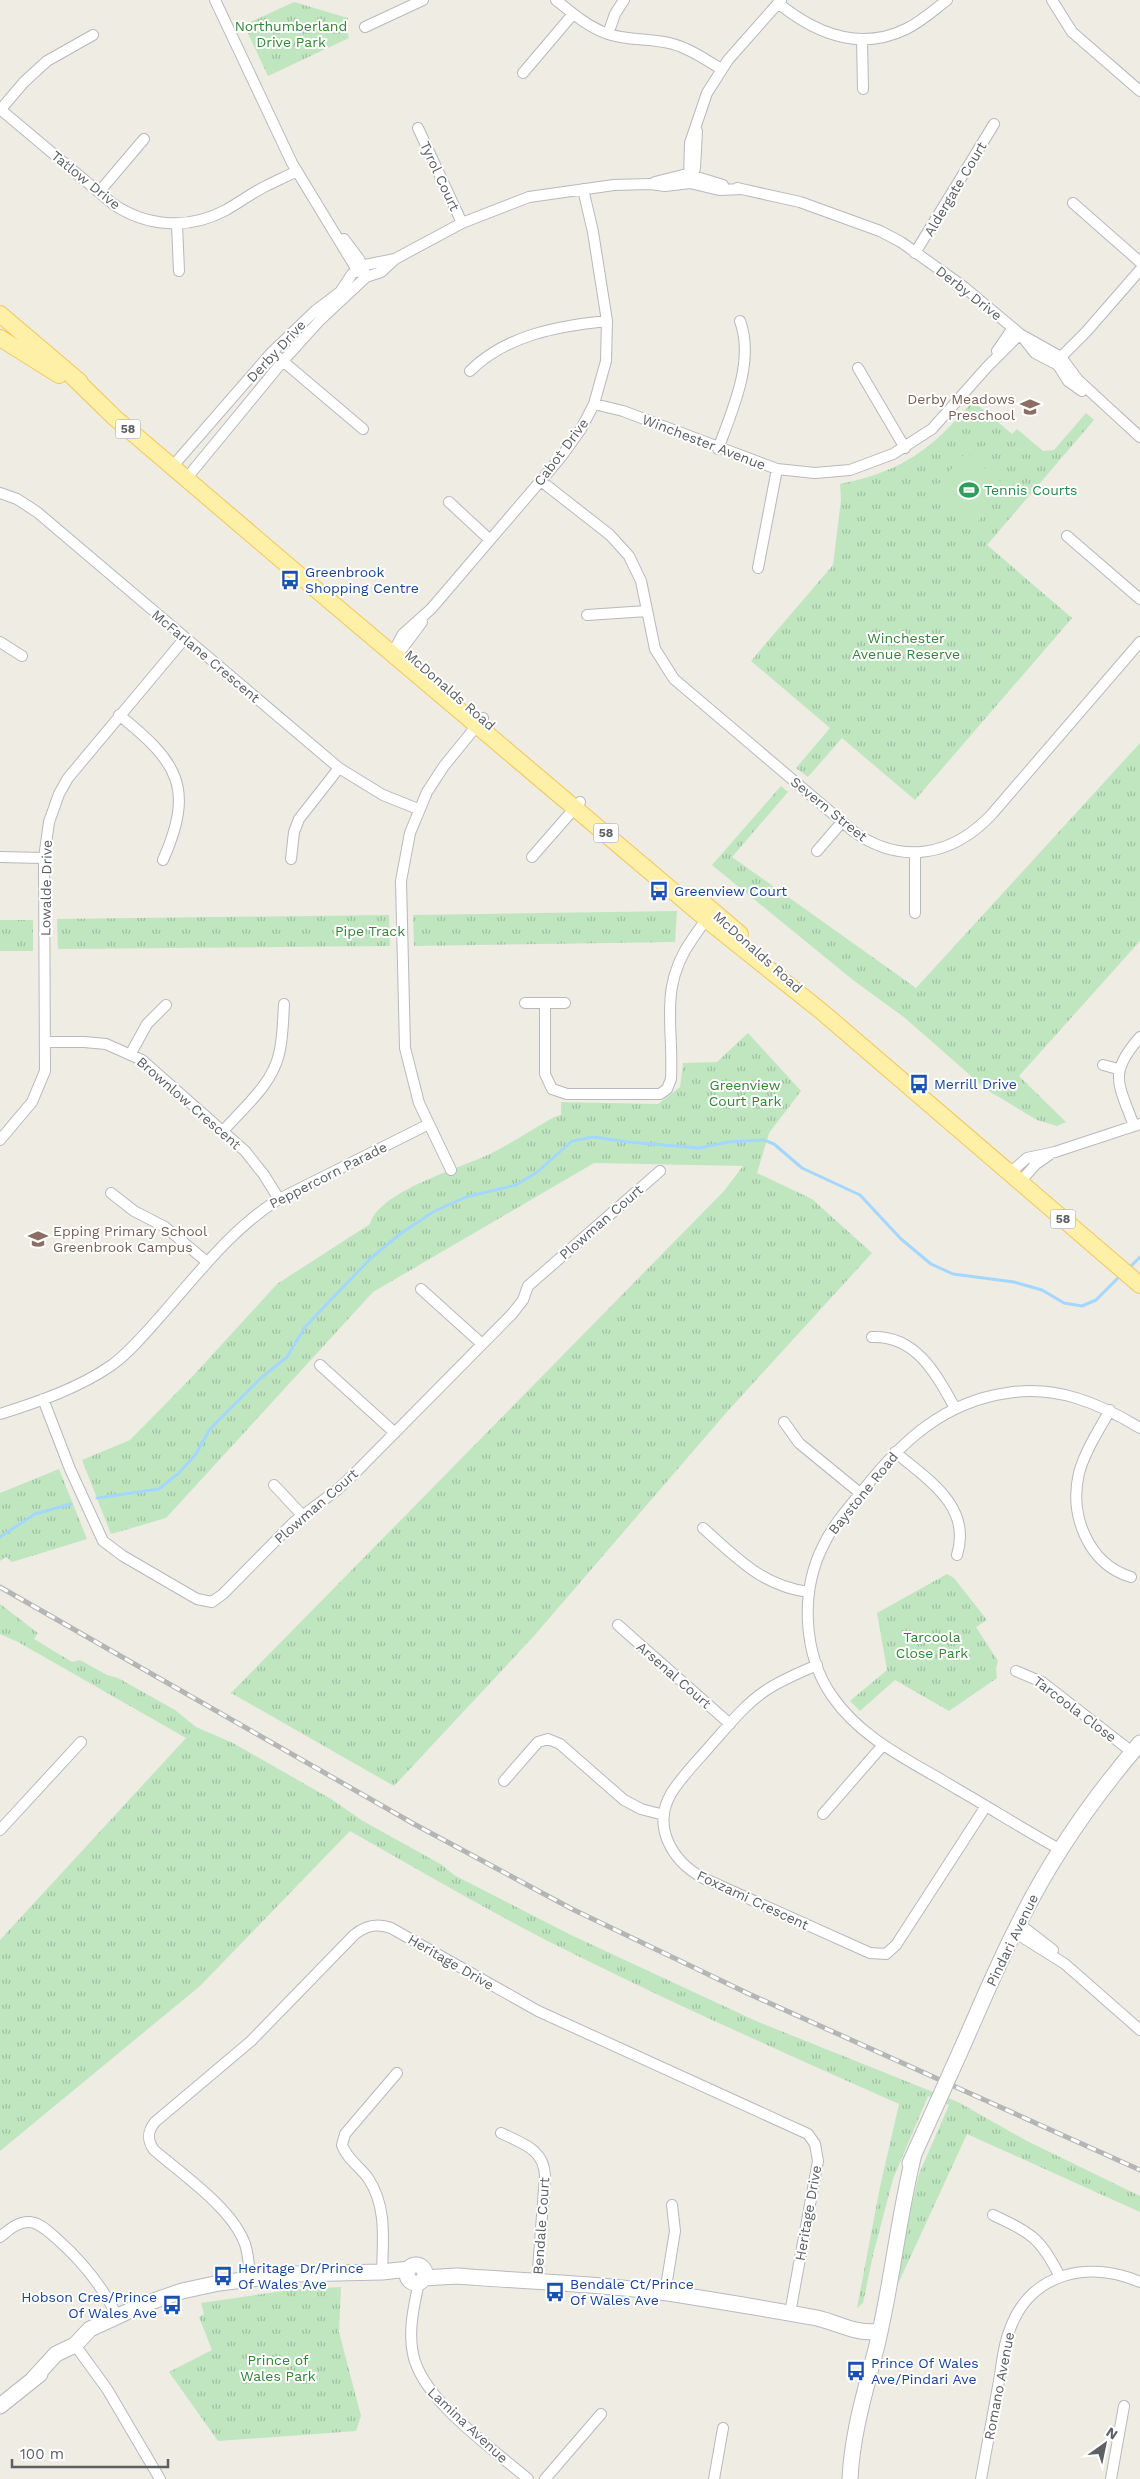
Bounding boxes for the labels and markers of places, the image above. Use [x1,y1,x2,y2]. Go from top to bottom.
place label: Derby Meadows Preschool [907,391,1016,423]
school or university icon: Derby Meadows Preschool [1019,396,1041,418]
sports icon: Tennis Courts [958,479,980,501]
place label: Tennis Courts [984,482,1077,498]
place label: Greenbrook Shopping Centre [305,564,419,596]
bus stop icon: Greenbrook Shopping Centre [279,569,301,591]
bus stop icon: Greenview Court [648,880,670,902]
place label: Greenview Court [674,883,787,899]
bus stop icon: Merrill Drive [908,1073,930,1095]
place label: Merrill Drive [934,1076,1017,1092]
place label: Epping Primary School Greenbrook Campus [53,1223,208,1255]
school or university icon: Epping Primary School Greenbrook Campus [27,1228,49,1250]
place label: Heritage Dr/Prince Of Wales Ave [238,2260,364,2292]
bus stop icon: Heritage Dr/Prince Of Wales Ave [212,2265,234,2287]
place label: Bendale Ct/Prince Of Wales Ave [570,2276,694,2308]
bus stop icon: Bendale Ct/Prince Of Wales Ave [544,2281,566,2303]
place label: Hobson Cres/Prince Of Wales Ave [21,2289,157,2321]
bus stop icon: Hobson Cres/Prince Of Wales Ave [161,2294,183,2316]
place label: Prince Of Wales Ave/Pindari Ave [871,2355,979,2387]
bus stop icon: Prince Of Wales Ave/Pindari Ave [845,2360,867,2382]

